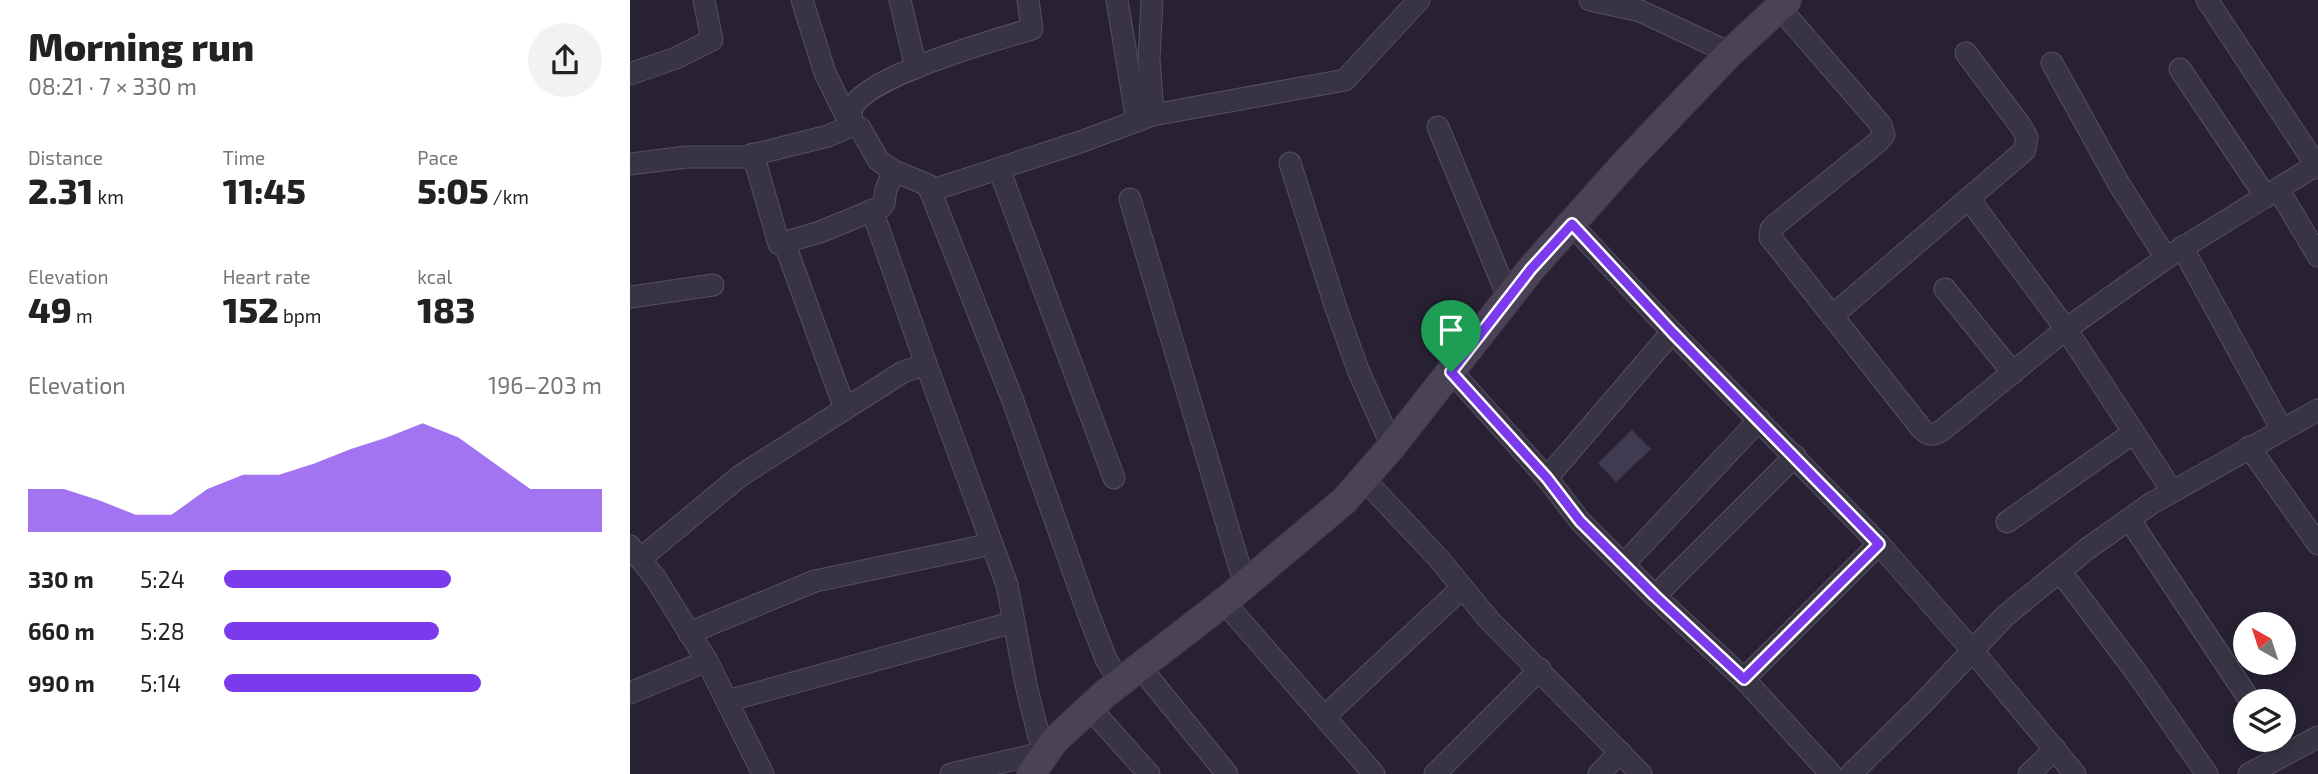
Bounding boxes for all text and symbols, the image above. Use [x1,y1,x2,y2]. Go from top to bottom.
text: Morning run [28,23,254,69]
button: share [528,23,602,97]
text: 08:21 · 7 × 330 m [28,72,197,100]
text: Distance [28,146,103,169]
text: Time [223,146,265,169]
text: Pace [417,146,458,169]
text: 2.31 [28,169,93,211]
text: 11:45 [223,169,306,211]
text: 5:05 [417,169,489,211]
text: km [93,185,124,208]
text: /km [489,185,529,208]
text: Elevation [28,265,109,288]
text: Heart rate [223,265,311,288]
text: kcal [417,265,452,288]
text: 49 [28,288,72,330]
text: 152 [223,288,279,330]
text: 183 [417,288,475,330]
pin [1421,300,1481,372]
text: m [72,304,93,327]
text: bpm [279,304,322,327]
icon: arrive [1432,311,1470,349]
text: Elevation [28,371,126,399]
text: 196–203 m [488,371,602,399]
text: 330 m [28,565,94,593]
text: 5:24 [140,565,185,593]
north arrow [2233,612,2296,676]
map controls [2233,612,2296,752]
text: 660 m [28,617,95,645]
text: 5:28 [140,617,185,645]
text: 990 m [28,669,95,697]
text: 5:14 [140,669,181,697]
button: layers [2233,689,2296,752]

